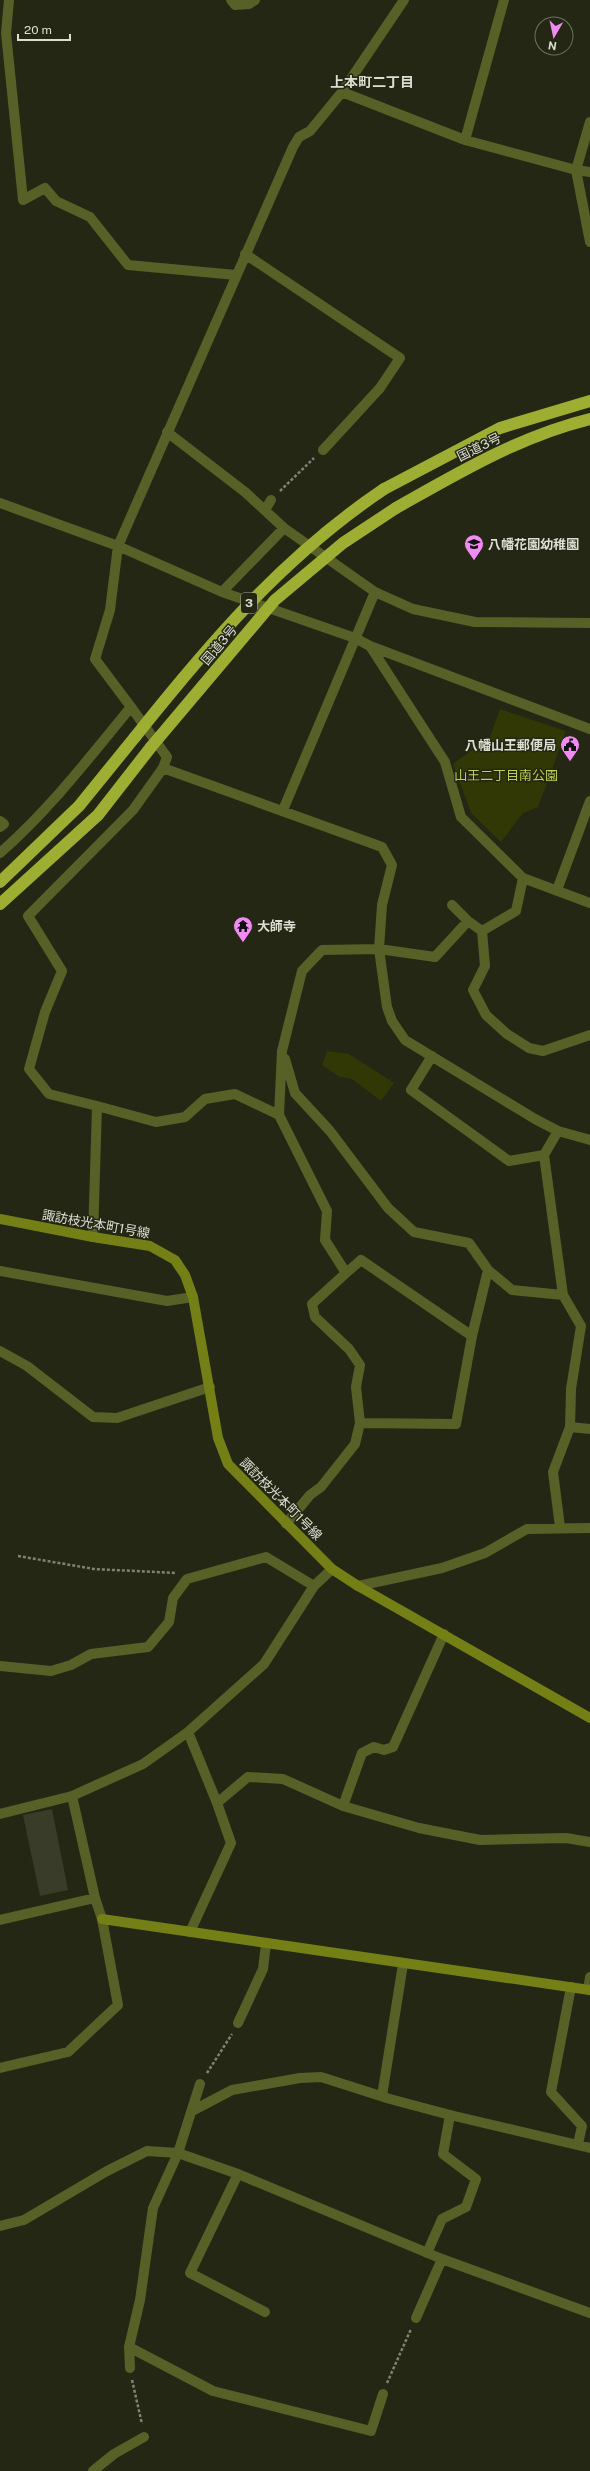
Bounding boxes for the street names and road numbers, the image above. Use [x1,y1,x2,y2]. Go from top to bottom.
street label: 国道3号 [454,430,504,464]
road number: 3 [241,593,257,613]
street label: 国道3号 [198,622,240,668]
street label: 諏訪枝光本町1号線 [41,1207,151,1241]
street label: 諏訪枝光本町1号線 [237,1455,325,1543]

